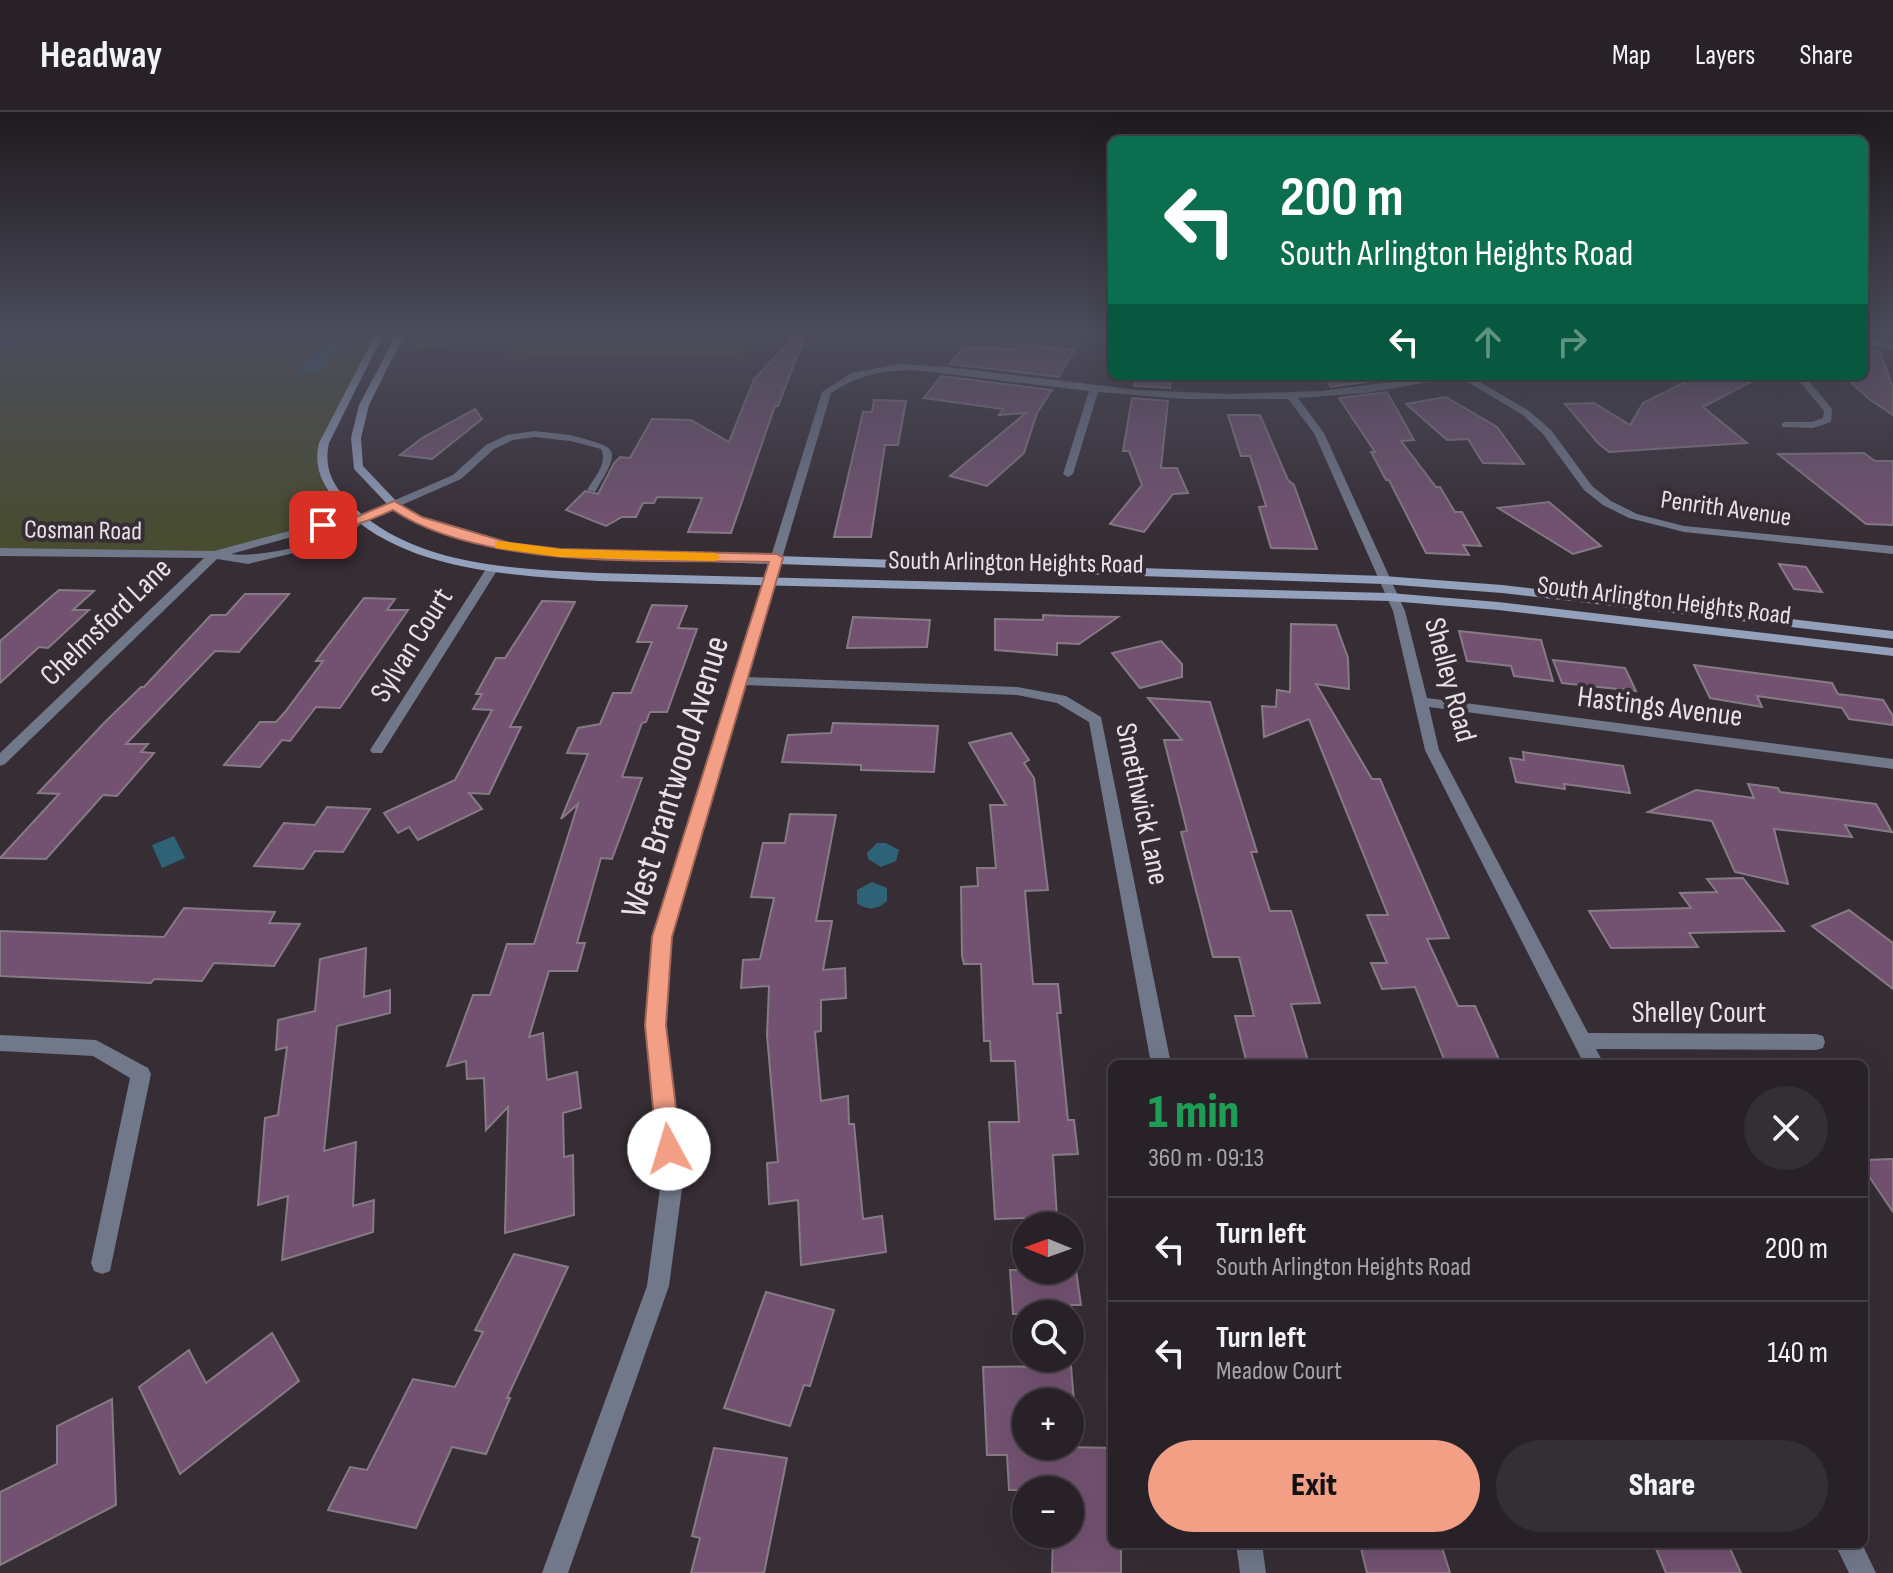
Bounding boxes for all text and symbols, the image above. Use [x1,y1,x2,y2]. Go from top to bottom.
text: Headway [40,33,162,78]
text: Map [1612,39,1651,72]
text: Layers [1695,39,1755,72]
text: Share [1799,39,1853,72]
text: 200 m [1280,165,1404,232]
icon: left [1148,168,1252,272]
text: South Arlington Heights Road [1280,233,1633,276]
icon: left [1382,320,1426,364]
icon: ahead [1466,320,1510,364]
icon: right [1550,320,1594,364]
street label: Penrith Avenue [1659,484,1793,534]
pin [289,491,357,559]
icon: arrive [301,503,345,547]
street label: Cosman Road [24,514,142,548]
street label: South Arlington Heights Road [888,545,1144,581]
street label: Chelmsford Lane [33,551,179,693]
street label: South Arlington Heights Road [1535,570,1793,632]
street label: Sylvan Court [363,581,461,709]
street label: Shelley Road [1416,614,1484,746]
street label: West Brantwood Avenue [613,631,739,923]
street label: Hastings Avenue [1575,679,1745,735]
street label: Smethwick Lane [1107,720,1177,888]
street label: Shelley Court [1632,995,1766,1031]
text: 1 min [1148,1084,1239,1141]
button: close [1744,1086,1828,1170]
position arrow [627,1107,711,1191]
text: 360 m · 09:13 [1148,1143,1264,1174]
north arrow [1012,1212,1084,1284]
map controls [1012,1212,1084,1548]
text: Turn left [1216,1216,1306,1252]
icon: left [1148,1227,1192,1271]
text: 200 m [1765,1231,1828,1267]
text: South Arlington Heights Road [1216,1252,1471,1283]
button: search [1012,1300,1084,1372]
text: Turn left [1216,1320,1306,1356]
icon: left [1148,1331,1192,1375]
text: 140 m [1768,1335,1828,1371]
text: Meadow Court [1216,1356,1342,1387]
button: + [1012,1388,1084,1460]
button: Exit [1148,1440,1480,1532]
button: Share [1496,1440,1828,1532]
button: − [1012,1476,1084,1548]

